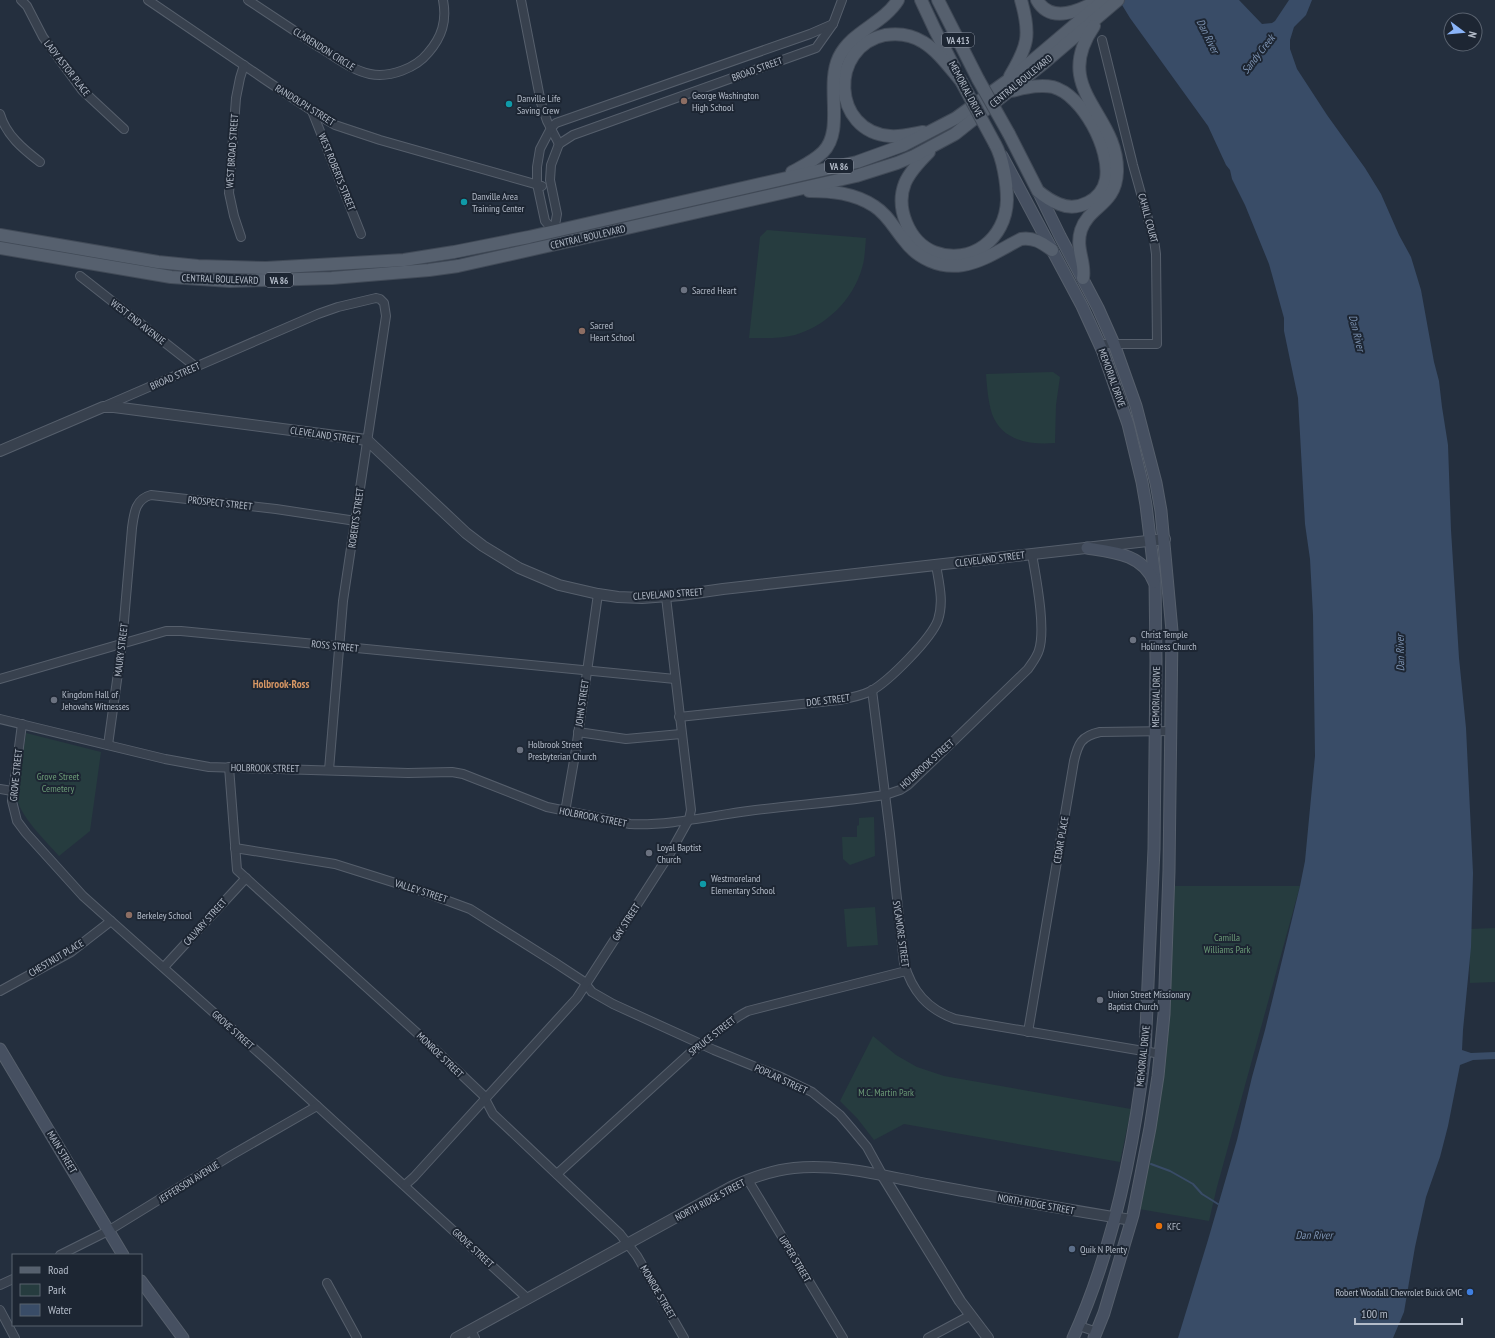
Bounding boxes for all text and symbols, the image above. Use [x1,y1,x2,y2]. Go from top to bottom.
north arrow [1443,12,1483,52]
water label: Dan River [1194,16,1223,57]
street label: CLARENDON CIRCLE [291,25,357,73]
water label: Sandy Creek [1238,30,1279,76]
text: N [1465,30,1480,40]
road number: VA 413 [942,33,974,47]
street label: LADY ASTOR PLACE [41,37,93,99]
street label: CENTRAL BOULEVARD [987,52,1055,110]
street label: BROAD STREET [730,54,785,84]
street label: MEMORIAL DRIVE [946,59,986,119]
street label: RANDOLPH STREET [273,81,338,129]
place label: George Washington High School [692,89,759,114]
place label: Danville Life Saving Crew [517,92,561,117]
marker: George Washington High School [679,96,689,106]
marker: Danville Life Saving Crew [504,99,514,109]
street label: WEST BROAD STREET [223,113,241,189]
street label: WEST ROBERTS STREET [316,131,359,213]
road number: VA 86 [825,159,853,173]
place label: Danville Area Training Center [472,190,525,215]
street label: CAHILL COURT [1135,192,1161,245]
marker: Danville Area Training Center [459,197,469,207]
street label: CENTRAL BOULEVARD [549,222,627,252]
street label: CENTRAL BOULEVARD [181,271,259,287]
road number: VA 86 [265,273,293,287]
place label: Sacred Heart [692,284,737,297]
marker: Sacred Heart [679,285,689,295]
street label: WEST END AVENUE [108,296,168,348]
water label: Dan River [1346,313,1369,354]
place label: Sacred Heart School [590,319,635,344]
marker: Sacred Heart School [577,326,587,336]
street label: MEMORIAL DRIVE [1095,347,1129,409]
street label: BROAD STREET [148,359,202,393]
street label: CLEVELAND STREET [289,424,361,446]
street label: ROBERTS STREET [345,486,367,549]
street label: PROSPECT STREET [187,493,253,513]
street label: CLEVELAND STREET [954,548,1026,570]
street label: CLEVELAND STREET [633,585,704,603]
street label: MAURY STREET [111,622,131,677]
place label: Christ Temple Holiness Church [1141,628,1197,653]
water label: Dan River [1393,632,1407,672]
marker: Christ Temple Holiness Church [1128,635,1138,645]
street label: ROSS STREET [311,637,360,655]
street label: MEMORIAL DRIVE [1149,666,1163,728]
district label: Holbrook-Ross [253,677,309,691]
street label: JOHN STREET [572,678,592,728]
place label: Kingdom Hall of Jehovahs Witnesses [61,688,130,713]
street label: DOE STREET [805,691,851,709]
marker: Kingdom Hall of Jehovahs Witnesses [49,695,59,705]
street label: HOLBROOK STREET [897,736,957,792]
place label: Holbrook Street Presbyterian Church [528,738,597,763]
marker: Holbrook Street Presbyterian Church [515,745,525,755]
street label: GROVE STREET [7,748,25,802]
street label: HOLBROOK STREET [231,761,300,775]
park label: Grove Street Cemetery [37,770,80,795]
street label: HOLBROOK STREET [558,804,628,830]
street label: CEDAR PLACE [1050,815,1072,865]
place label: Loyal Baptist Church [657,841,701,866]
marker: Loyal Baptist Church [644,848,654,858]
place label: Westmoreland Elementary School [711,872,776,897]
street label: VALLEY STREET [392,876,449,906]
marker: Westmoreland Elementary School [698,879,708,889]
street label: CALVARY STREET [181,895,230,948]
street label: GAY STREET [609,900,643,943]
street label: SYCAMORE STREET [890,900,912,969]
place label: Berkeley School [137,909,192,922]
marker: Berkeley School [124,910,134,920]
park label: Camilla Williams Park [1204,931,1250,956]
street label: CHESTNUT PLACE [26,936,86,980]
place label: Union Street Missionary Baptist Church [1108,988,1190,1013]
marker: Union Street Missionary Baptist Church [1095,995,1105,1005]
street label: GROVE STREET [209,1008,257,1053]
street label: SPRUCE STREET [686,1013,739,1058]
street label: MEMORIAL DRIVE [1133,1025,1153,1087]
street label: MONROE STREET [414,1029,467,1081]
street label: POPLAR STREET [752,1061,810,1097]
park label: M.C. Martin Park [858,1086,914,1099]
street label: MAIN STREET [44,1128,80,1176]
street label: JEFFERSON AVENUE [155,1158,222,1206]
street label: NORTH RIDGE STREET [673,1176,748,1224]
street label: NORTH RIDGE STREET [997,1191,1076,1217]
place label: KFC [1167,1220,1181,1233]
marker: KFC [1154,1221,1164,1231]
street label: GROVE STREET [449,1225,497,1271]
water label: Dan River [1296,1228,1334,1242]
street label: UPPER STREET [776,1233,814,1285]
place label: Quik N Plenty [1080,1243,1127,1256]
marker: Quik N Plenty [1067,1244,1077,1254]
legend [12,1254,142,1326]
text: Road [48,1262,68,1277]
street label: MONROE STREET [637,1263,679,1322]
text: Park [48,1282,66,1297]
place label: Robert Woodall Chevrolet Buick GMC [1335,1286,1462,1299]
marker: Robert Woodall Chevrolet Buick GMC [1465,1287,1475,1297]
scale bar [1355,1300,1462,1326]
text: Water [48,1302,73,1317]
text: 100 m [1361,1306,1388,1321]

